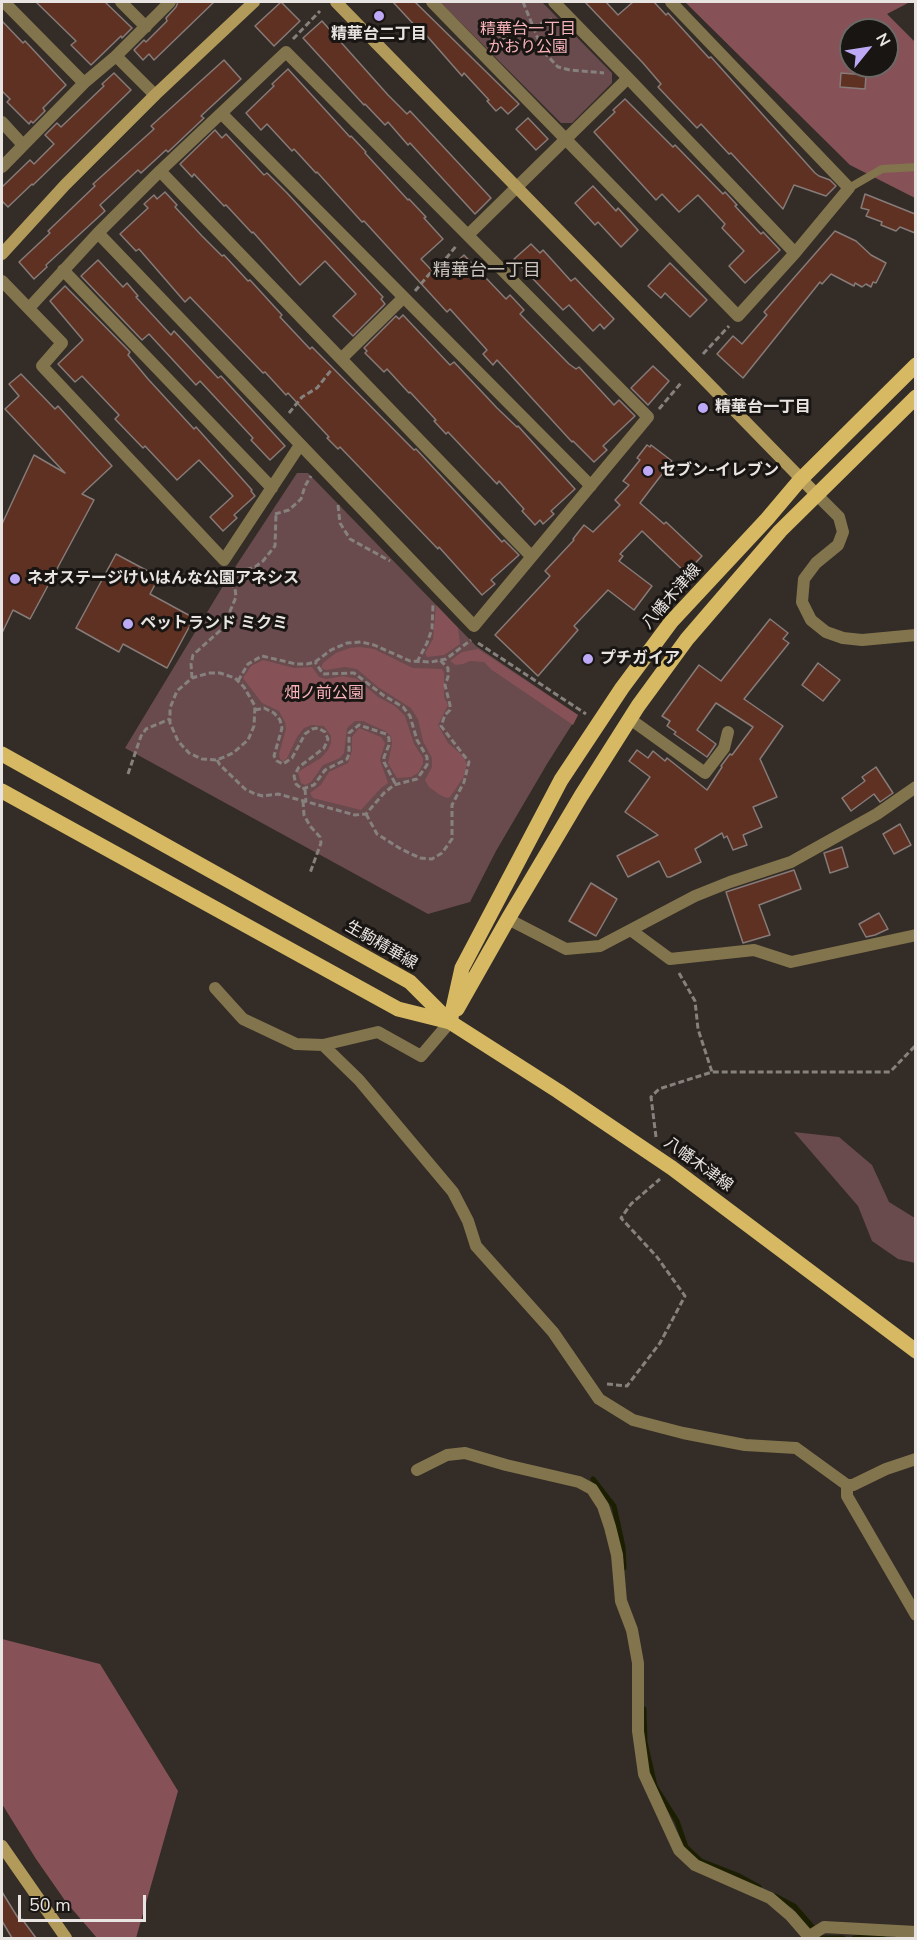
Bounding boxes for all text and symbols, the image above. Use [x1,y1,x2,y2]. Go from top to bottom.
marker: 精華台二丁目 [372,9,386,23]
north arrow [839,18,899,78]
park label: 精華台一丁目 かおり公園 [480,20,576,58]
place label: 精華台二丁目 [331,25,427,45]
text: N [870,29,895,51]
district label: 精華台一丁目 [433,261,541,283]
place label: 精華台一丁目 [715,398,811,418]
marker: 精華台一丁目 [696,401,710,415]
place label: セブン-イレブン [660,461,779,481]
marker: セブン-イレブン [641,464,655,478]
street label: 八幡木津線 [639,561,705,633]
place label: ネオステージけいはんな公園アネシス [27,569,299,589]
marker: ネオステージけいはんな公園アネシス [8,572,22,586]
place label: ペットランド ミクミ [140,614,288,634]
marker: ペットランド ミクミ [121,617,135,631]
place label: プチガイア [600,649,680,669]
marker: プチガイア [581,652,595,666]
park label: 畑ノ前公園 [284,684,364,704]
street label: 生駒精華線 [342,918,420,974]
street label: 八幡木津線 [660,1134,736,1196]
scale bar [21,1883,148,1921]
text: 50 m [29,1893,71,1917]

